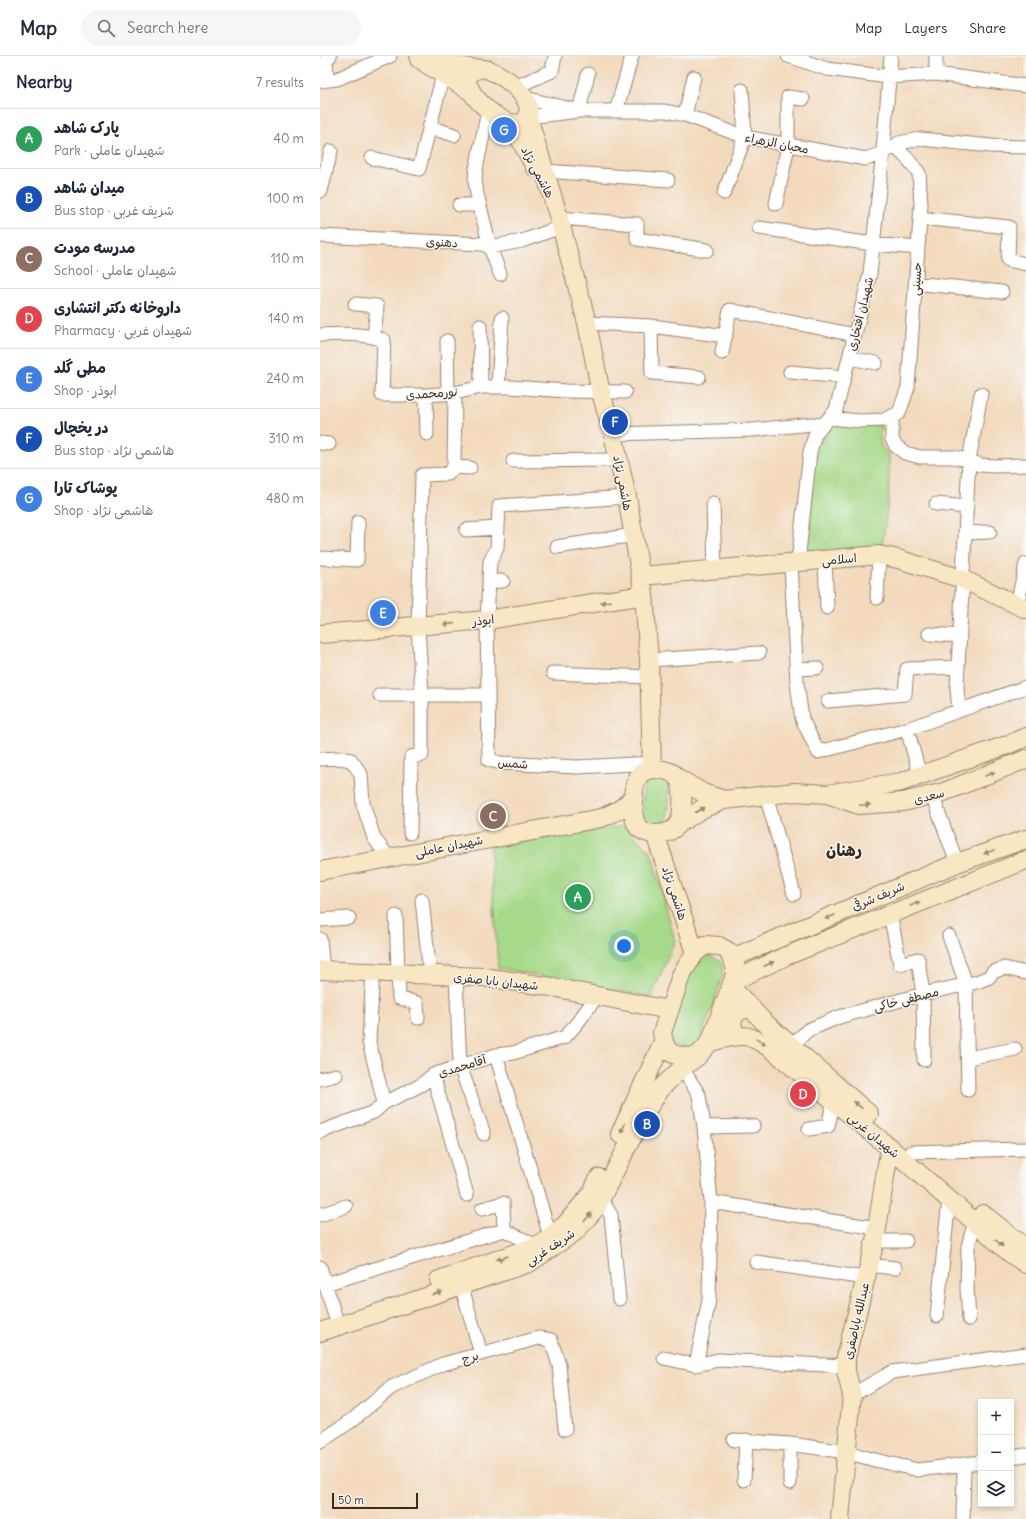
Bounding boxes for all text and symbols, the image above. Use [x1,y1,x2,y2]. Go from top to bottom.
search box [81,10,361,46]
text: Map [20,16,57,40]
icon: search [95,17,117,39]
text: Search here [127,18,208,37]
text: Map [855,19,882,37]
text: Layers [904,19,947,37]
text: Share [969,19,1006,37]
text: Nearby [16,71,72,93]
text: 7 results [256,74,304,91]
pin: G [491,115,517,145]
text: پارک شاهد [54,118,119,137]
street label: محبان الزهراء [744,129,810,158]
text: A [25,130,33,147]
text: 40 m [273,130,304,147]
text: Park · شهیدان عاملی [54,142,165,159]
street label: هاشمی نژاد [517,144,558,201]
text: میدان شاهد [54,178,125,197]
text: B [25,190,33,207]
text: 100 m [267,190,304,207]
text: Bus stop · شریف غربی [54,202,174,219]
street label: دهنوی [426,234,458,251]
text: مدرسه مودت [54,238,135,257]
text: C [25,250,33,267]
text: 110 m [271,250,304,267]
text: School · شهیدان عاملی [54,262,177,279]
street label: حسینی [907,262,926,296]
street label: شهیدان افتخاری [844,275,876,353]
text: داروخانه دکتر انتشاری [54,298,181,317]
text: D [24,310,34,327]
text: 140 m [268,310,304,327]
text: Pharmacy · شهیدان غربی [54,322,192,339]
text: مطی گلد [54,358,106,377]
text: E [25,370,33,387]
text: 240 m [267,370,304,387]
text: Shop · ابوذر [54,382,117,399]
street label: نورمحمدی [405,384,459,402]
pin: F [602,407,628,437]
text: در یخچال [54,418,108,437]
text: F [25,430,33,447]
text: 310 m [269,430,304,447]
text: Bus stop · هاشمی نژاد [54,442,174,459]
street label: هاشمی نژاد [609,454,636,512]
text: پوشاک تارا [54,478,117,497]
text: G [24,490,34,507]
text: 480 m [266,490,304,507]
text: Shop · هاشمی نژاد [54,502,153,519]
street label: اسلامی [821,550,857,569]
pin: E [370,598,396,628]
one-way arrow [600,599,612,605]
street label: ابوذر [470,611,495,630]
one-way arrow [443,620,455,627]
street label: شمس [497,754,529,772]
one-way arrow [984,771,996,777]
street label: سعدی [912,785,946,807]
pin: C [480,801,506,831]
one-way arrow [858,801,871,808]
one-way arrow [694,807,706,814]
street label: شهیدان عاملی [414,832,484,861]
district label: رهنان [826,840,862,860]
one-way arrow [983,849,995,855]
street label: هاشمی نژاد [658,864,691,923]
street label: شریف شرقی [849,878,907,914]
pin: A [565,882,591,912]
one-way arrow [909,901,920,907]
one-way arrow [824,914,836,920]
your location [614,936,634,956]
one-way arrow [763,961,774,967]
street label: شهیدان بابا صفری [453,969,539,994]
street label: مصطفی خاکی [872,984,940,1015]
one-way arrow [755,1039,767,1046]
street label: آقامحمدی [436,1051,489,1080]
pin: D [790,1079,816,1109]
one-way arrow [853,1100,863,1109]
pin: B [634,1109,660,1139]
street label: شهیدان غربی [844,1109,903,1162]
one-way arrow [620,1122,626,1134]
one-way arrow [583,1212,593,1222]
street label: شریف غربی [522,1225,578,1269]
one-way arrow [994,1239,1004,1248]
one-way arrow [495,1256,507,1262]
street label: عبدالله باباصفری [840,1281,873,1361]
one-way arrow [431,1290,443,1296]
street label: برج [460,1348,481,1368]
map controls [978,1399,1014,1507]
button: + [978,1399,1014,1435]
button: − [978,1435,1014,1471]
button: layers [978,1471,1014,1507]
scale bar [332,1491,418,1510]
text: 50 m [338,1493,364,1507]

